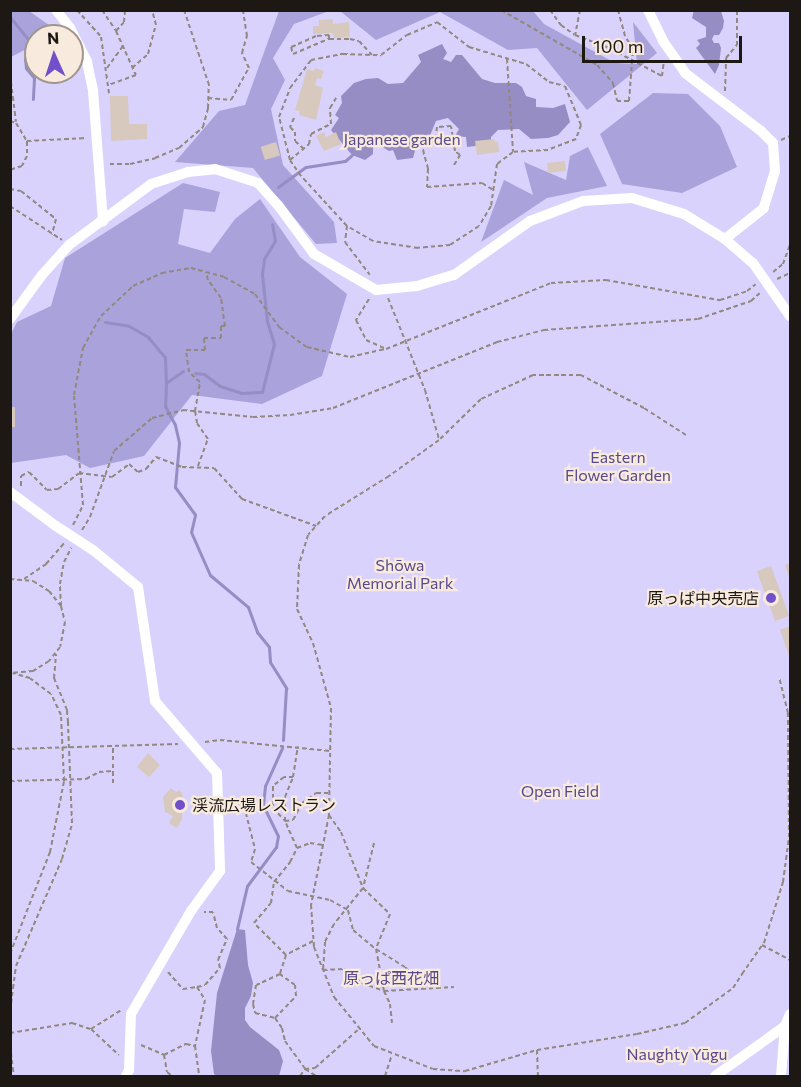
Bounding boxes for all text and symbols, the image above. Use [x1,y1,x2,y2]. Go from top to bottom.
north arrow [24,24,84,84]
scale bar [585,24,746,62]
text: N [47,28,60,47]
text: 100 m [593,35,643,57]
park label: Japanese garden [343,129,461,149]
park label: Eastern Flower Garden [565,447,671,485]
park label: Shōwa Memorial Park [347,555,453,593]
place label: 原っぱ中央売店 [647,588,759,608]
marker: 原っぱ中央売店 [764,591,778,605]
park label: Open Field [521,781,599,801]
place label: 渓流広場レストラン [192,795,336,815]
marker: 渓流広場レストラン [173,798,187,812]
park label: 原っぱ西花畑 [343,968,439,988]
park label: Naughty Yūgu [626,1044,728,1064]

